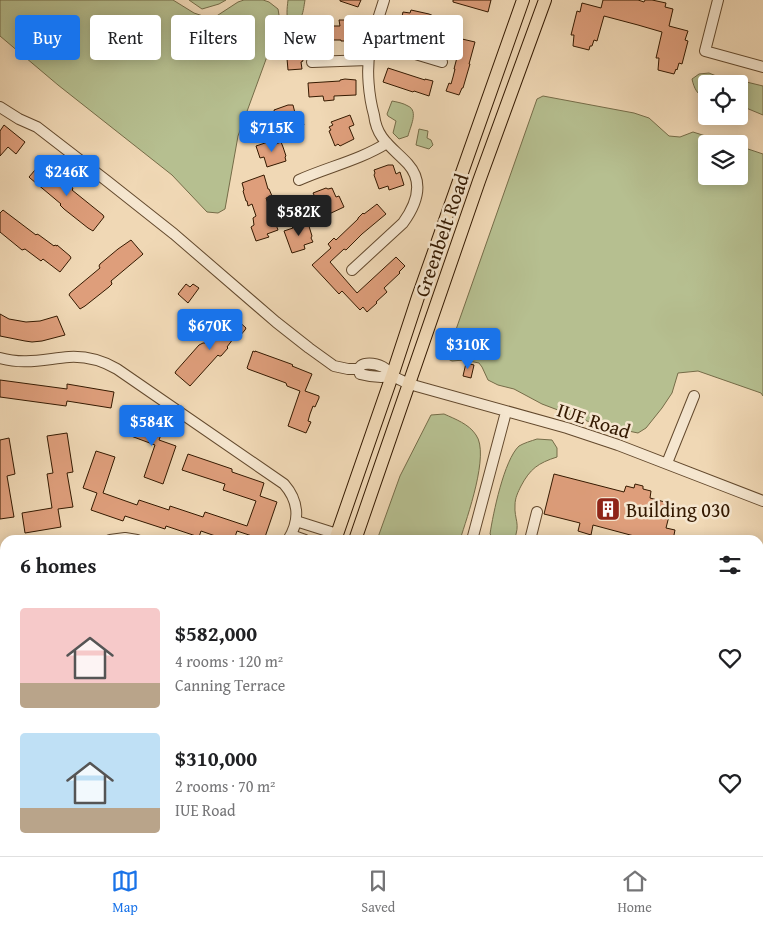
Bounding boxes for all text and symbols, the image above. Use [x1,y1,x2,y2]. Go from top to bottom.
chip: Buy [15,15,80,60]
chip: Rent [90,15,161,60]
chip: Filters [171,15,255,60]
chip: New [265,15,334,60]
chip: Apartment [344,15,463,60]
map controls [698,75,748,185]
button: locate [698,75,748,125]
pin: $715K [237,110,307,153]
text: $715K [250,115,294,139]
button: layers [698,135,748,185]
pin: $246K [32,154,102,197]
text: $246K [45,159,89,183]
street label: Greenbelt Road [406,169,476,300]
pin: $582K [264,194,334,237]
text: $582K [277,199,321,223]
pin: $670K [175,308,245,351]
text: $670K [188,313,232,337]
pin: $310K [433,328,503,370]
text: $310K [446,332,490,356]
street label: IUE Road [554,395,635,446]
pin: $584K [117,404,187,447]
text: $584K [130,409,174,433]
place label: Building 030 [626,495,730,524]
building icon: Building 030 [595,496,621,522]
text: 6 homes [20,550,96,581]
icon: filters [716,551,744,579]
text: $582,000 [175,618,257,649]
icon: home [60,628,120,688]
icon: heart [716,644,744,672]
text: 4 rooms · 120 m² [175,649,283,673]
text: Canning Terrace [175,673,285,697]
text: $310,000 [175,743,257,774]
icon: home [60,753,120,813]
icon: heart [716,769,744,797]
text: 2 rooms · 70 m² [175,774,275,798]
text: IUE Road [175,798,236,822]
tab: Map [111,867,139,917]
tab: Saved [361,867,395,917]
tab: Home [617,867,652,917]

